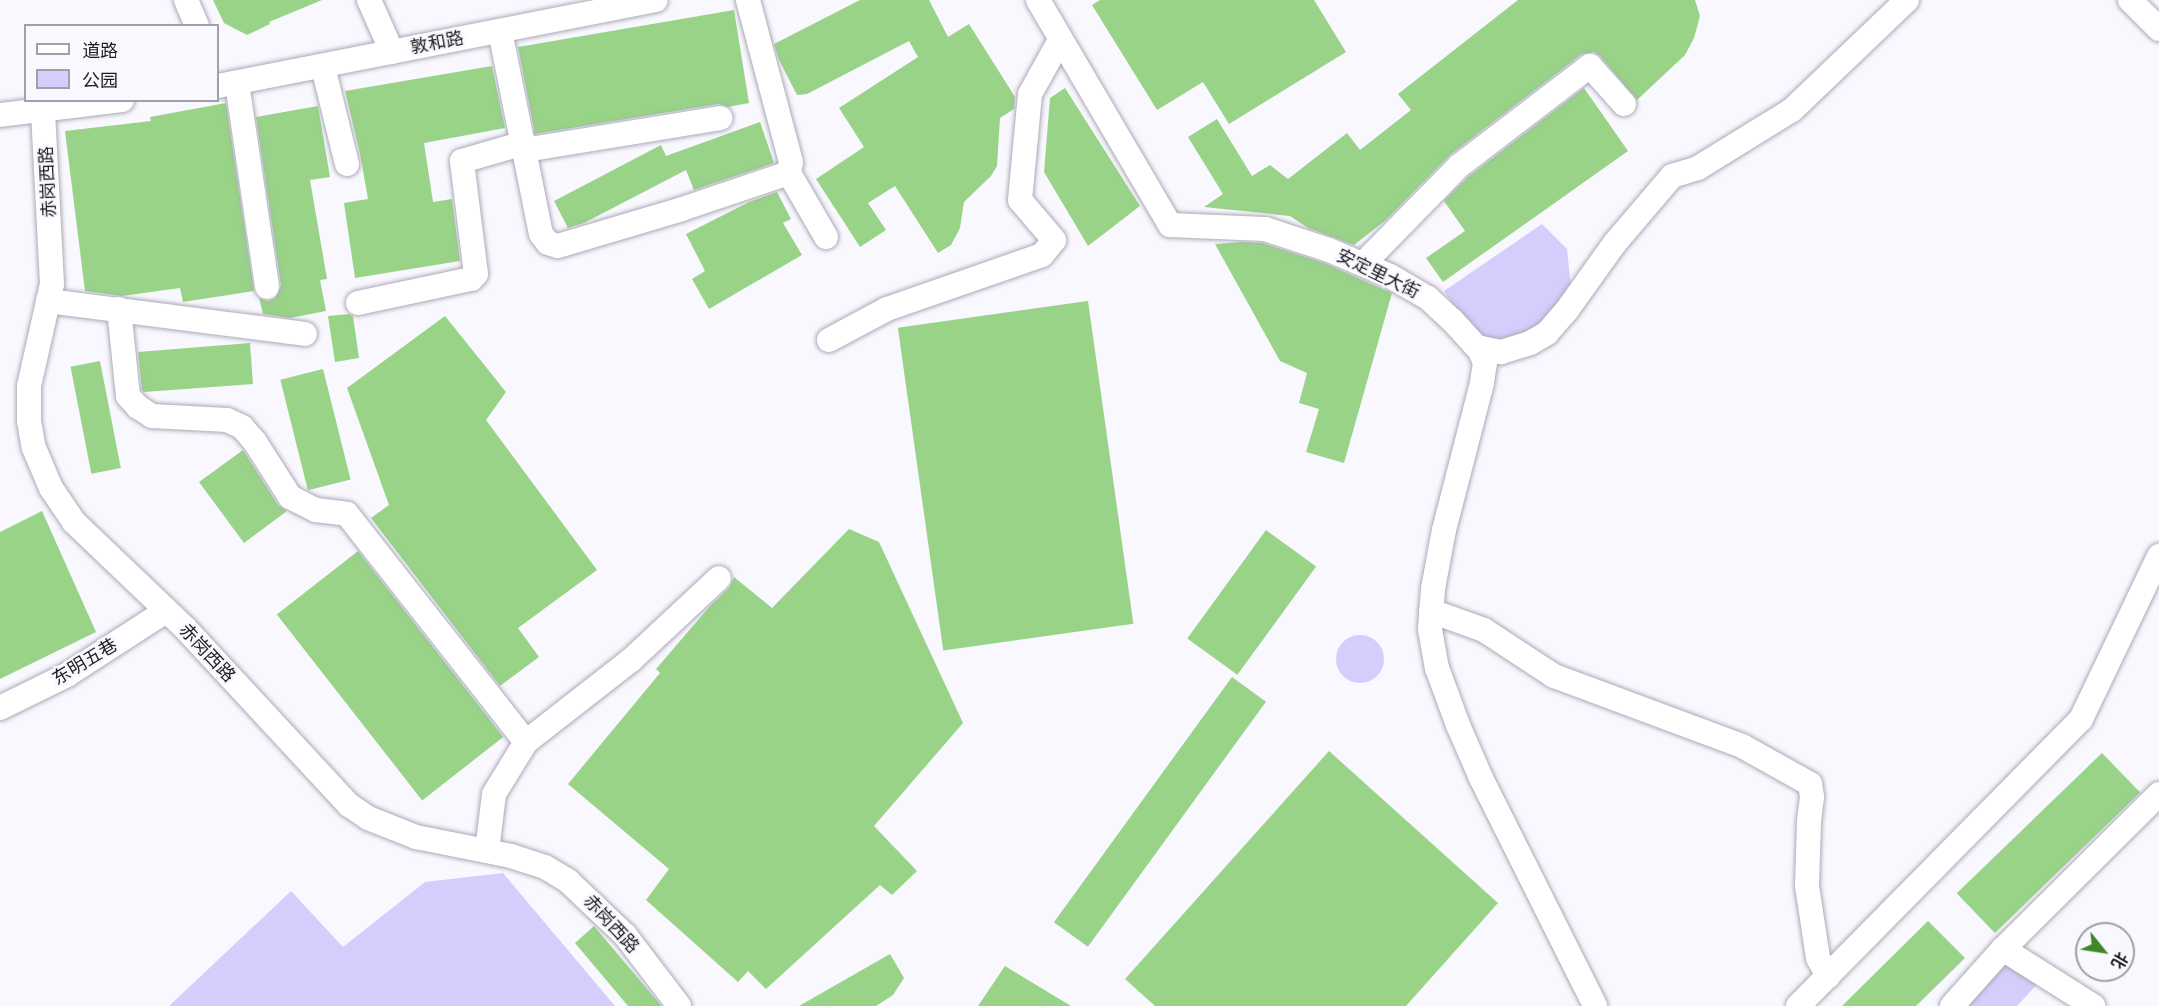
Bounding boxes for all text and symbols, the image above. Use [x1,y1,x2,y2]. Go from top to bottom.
legend [24,24,219,102]
street label: 敦和路 [408,27,466,59]
text: 道路 [82,40,118,62]
text: 公园 [82,70,118,92]
street label: 赤岗西路 [35,145,61,219]
street label: 安定里大街 [1333,245,1423,303]
street label: 赤岗西路 [175,619,239,687]
street label: 东明五巷 [49,634,121,690]
street label: 赤岗西路 [579,890,643,958]
north arrow [2075,922,2135,982]
text: 北 [2106,948,2132,972]

